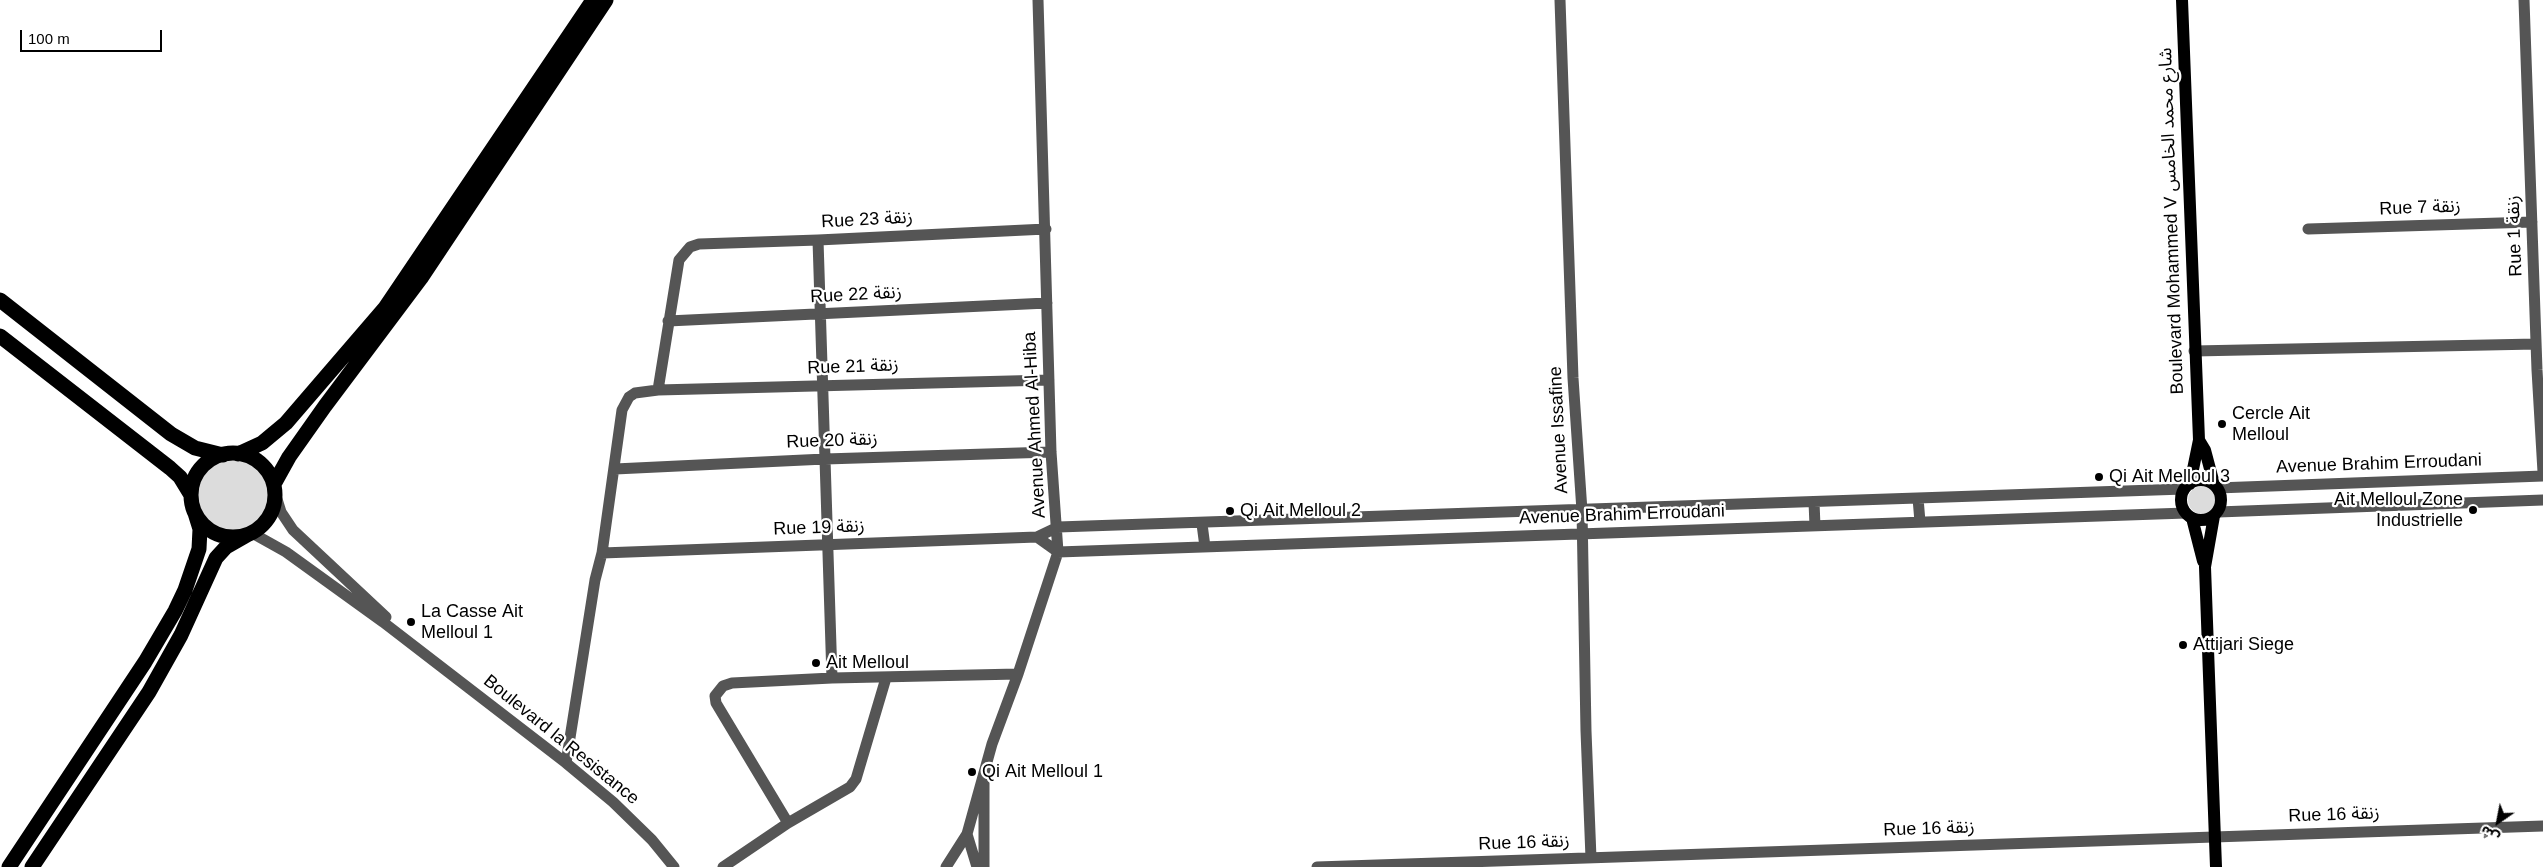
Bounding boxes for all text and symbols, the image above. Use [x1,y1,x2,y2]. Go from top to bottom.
scale bar [22,20,165,52]
text: 100 m [28,30,70,47]
street label: Boulevard Mohammed V شارع محمد الخامس [2155,47,2189,395]
street label: Rue 1 زنقة [2503,195,2527,277]
street label: Rue 7 زنقة [2379,196,2461,220]
street label: Rue 23 زنقة [821,207,913,233]
street label: Rue 22 زنقة [810,282,902,308]
street label: Avenue Ahmed Al-Hiba [1019,331,1051,519]
street label: Rue 21 زنقة [807,355,899,379]
street label: Avenue Issafine [1545,366,1573,494]
place label: Cercle Ait Melloul [2232,403,2310,446]
marker: Cercle Ait Melloul [2216,418,2228,430]
street label: Rue 20 زنقة [786,429,878,453]
street label: Avenue Brahim Erroudani [2276,450,2482,478]
place label: Qi Ait Melloul 3 [2109,466,2230,488]
marker: Qi Ait Melloul 3 [2093,471,2105,483]
place label: Ait Melloul Zone Industrielle [2334,489,2463,532]
place label: Qi Ait Melloul 2 [1240,500,1361,522]
street label: Avenue Brahim Erroudani [1519,501,1725,529]
marker: Ait Melloul Zone Industrielle [2467,504,2479,516]
marker: Qi Ait Melloul 2 [1224,505,1236,517]
street label: Rue 19 زنقة [773,516,865,540]
place label: La Casse Ait Melloul 1 [421,601,523,644]
marker: La Casse Ait Melloul 1 [405,616,417,628]
place label: Attijari Siege [2193,634,2294,656]
marker: Attijari Siege [2177,639,2189,651]
place label: Ait Melloul [826,652,909,674]
marker: Ait Melloul [810,657,822,669]
street label: Boulevard la Resistance [479,671,643,809]
place label: Qi Ait Melloul 1 [982,761,1103,783]
marker: Qi Ait Melloul 1 [966,766,978,778]
north arrow [2473,797,2523,847]
street label: Rue 16 زنقة [2288,803,2380,827]
street label: Rue 16 زنقة [1883,817,1975,841]
text: ش [2477,823,2502,847]
street label: Rue 16 زنقة [1478,831,1570,855]

